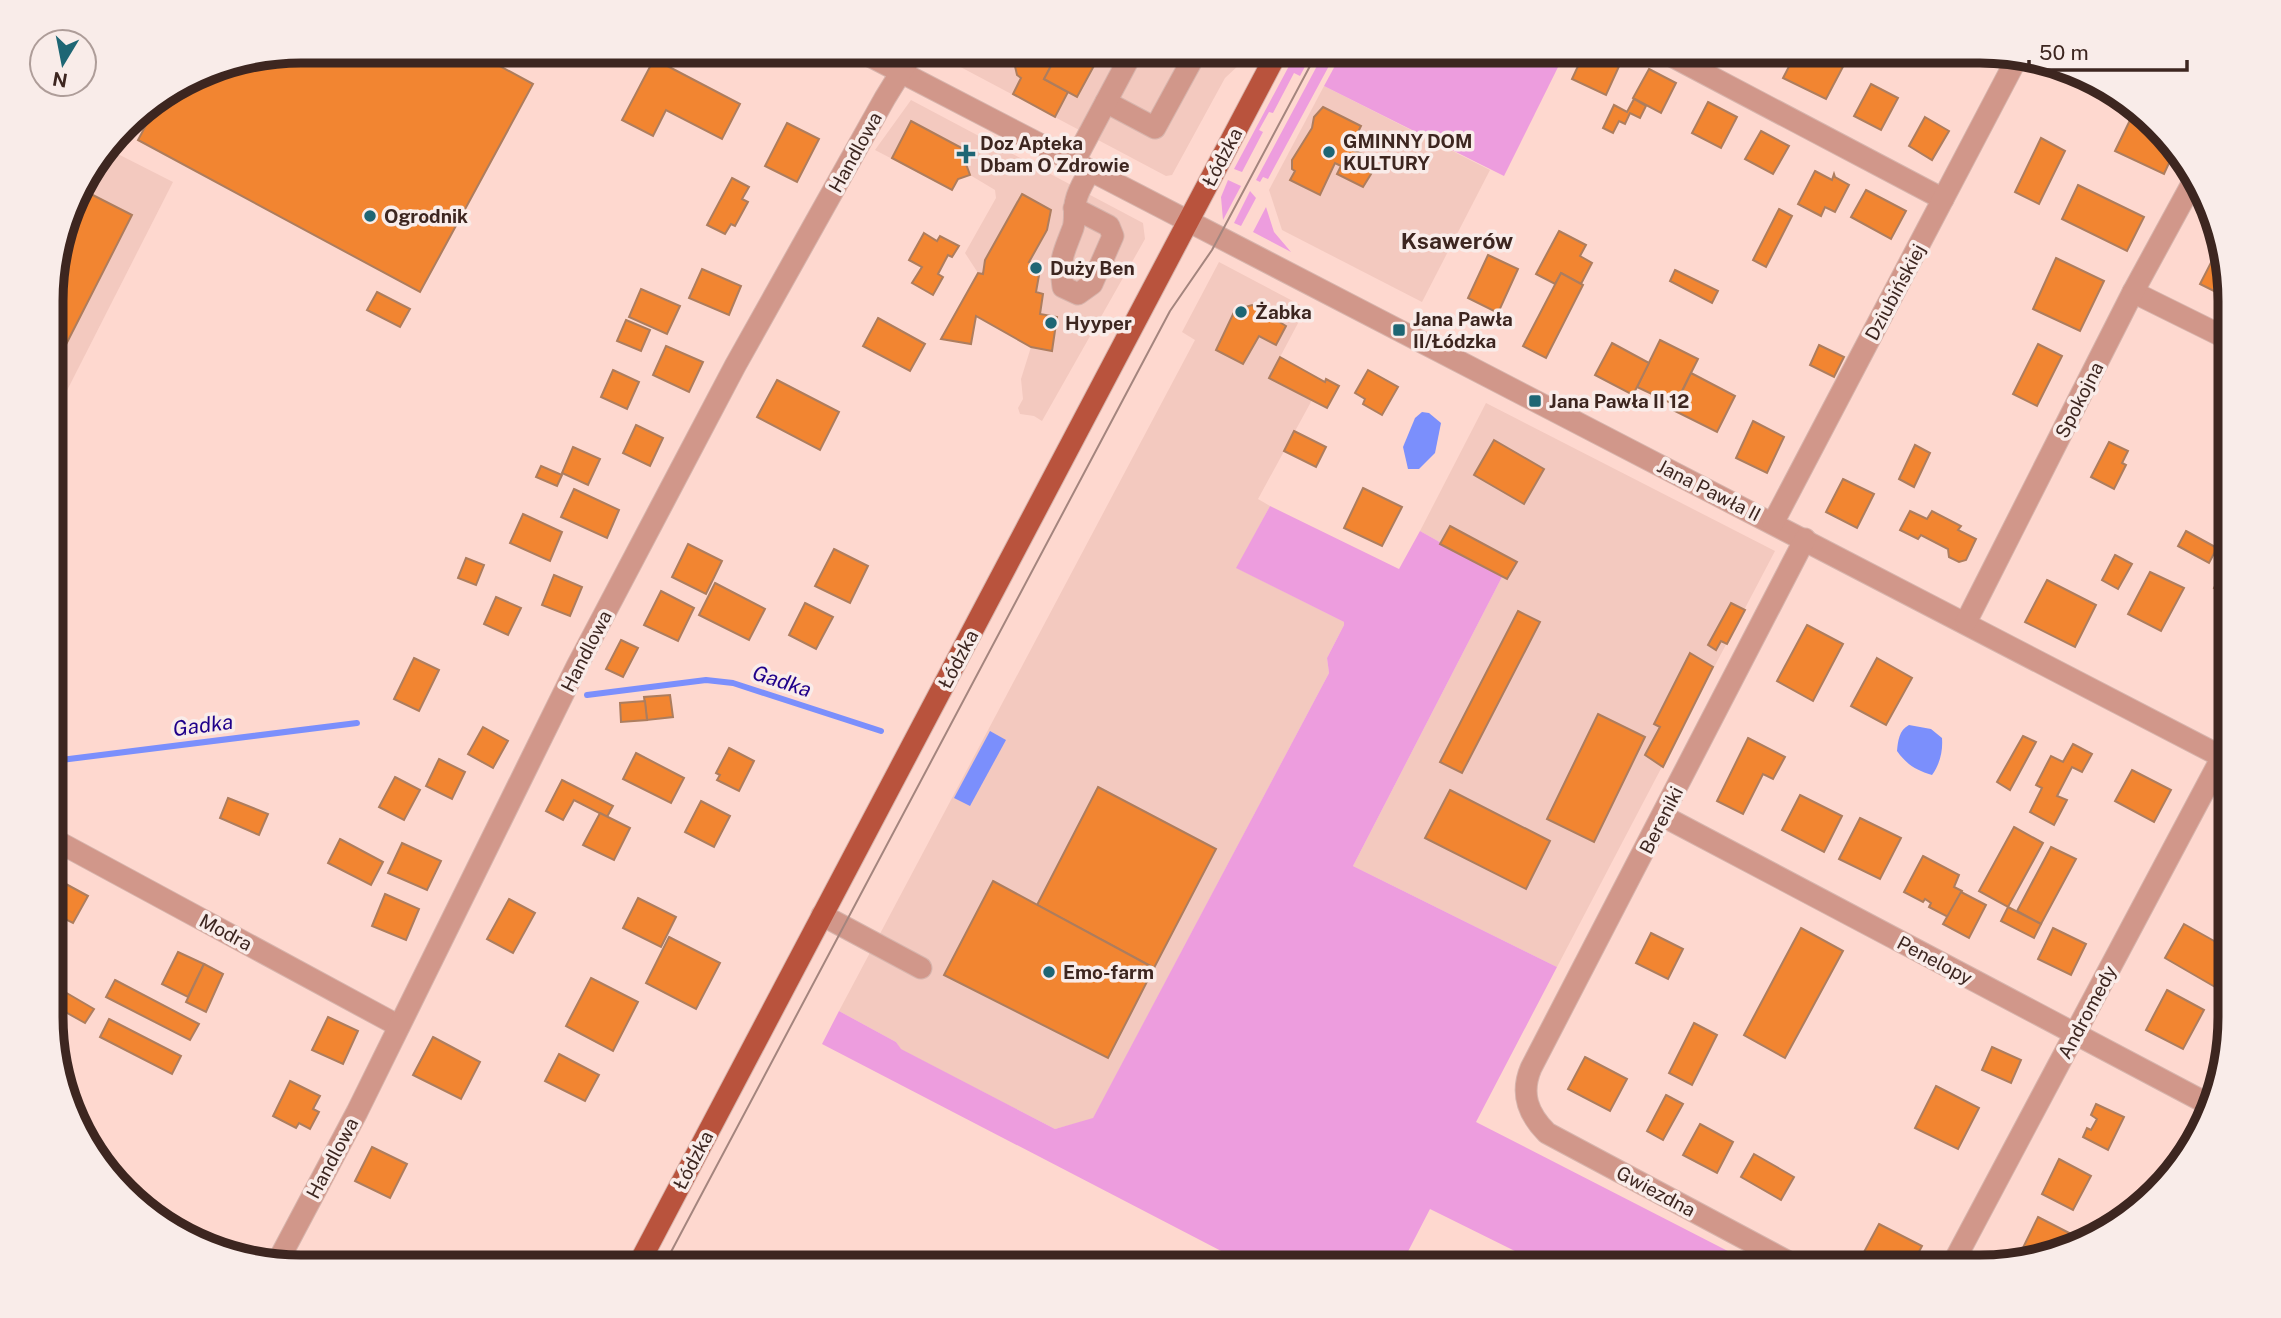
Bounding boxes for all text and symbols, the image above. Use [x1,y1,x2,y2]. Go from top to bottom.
north arrow [28,28,98,98]
scale bar [2029,28,2186,72]
text: 50 m [2039,40,2089,65]
text: N [51,68,69,92]
street label: Handlowa [824,108,886,196]
street label: Łódzka [1198,124,1246,190]
place label: GMINNY DOM KULTURY [1343,130,1472,174]
place label: Doz Apteka Dbam O Zdrowie [980,132,1130,176]
marker: GMINNY DOM KULTURY [1321,144,1337,160]
marker: Doz Apteka Dbam O Zdrowie [958,146,974,162]
place label: Ogrodnik [384,205,468,227]
marker: Ogrodnik [362,208,378,224]
district label: Ksawerów [1401,227,1513,254]
street label: Dziubińskiej [1860,240,1930,344]
place label: Duży Ben [1050,257,1135,279]
marker: Duży Ben [1028,260,1044,276]
place label: Żabka [1255,301,1312,323]
marker: Żabka [1233,304,1249,320]
place label: Jana Pawła II/Łódzka [1413,308,1513,352]
place label: Hyyper [1065,312,1132,334]
marker: Hyyper [1043,315,1059,331]
marker: Jana Pawła II/Łódzka [1391,322,1407,338]
street label: Spokojna [2051,358,2107,442]
place label: Jana Pawła II 12 [1549,390,1689,412]
marker: Jana Pawła II 12 [1527,393,1543,409]
street label: Jana Pawła II [1654,455,1764,525]
street label: Handlowa [556,607,616,695]
street label: Łódzka [934,626,982,692]
water label: Gadka [749,660,815,702]
water label: Gadka [171,709,235,741]
street label: Bereniki [1635,783,1687,857]
street label: Modra [196,909,256,955]
street label: Penelopy [1894,931,1976,989]
place label: Emo-farm [1063,961,1154,983]
street label: Andromedy [2053,962,2121,1062]
marker: Emo-farm [1041,964,1057,980]
street label: Handlowa [302,1114,362,1202]
street label: Łódzka [669,1127,717,1193]
street label: Gwiezdna [1613,1161,1699,1221]

